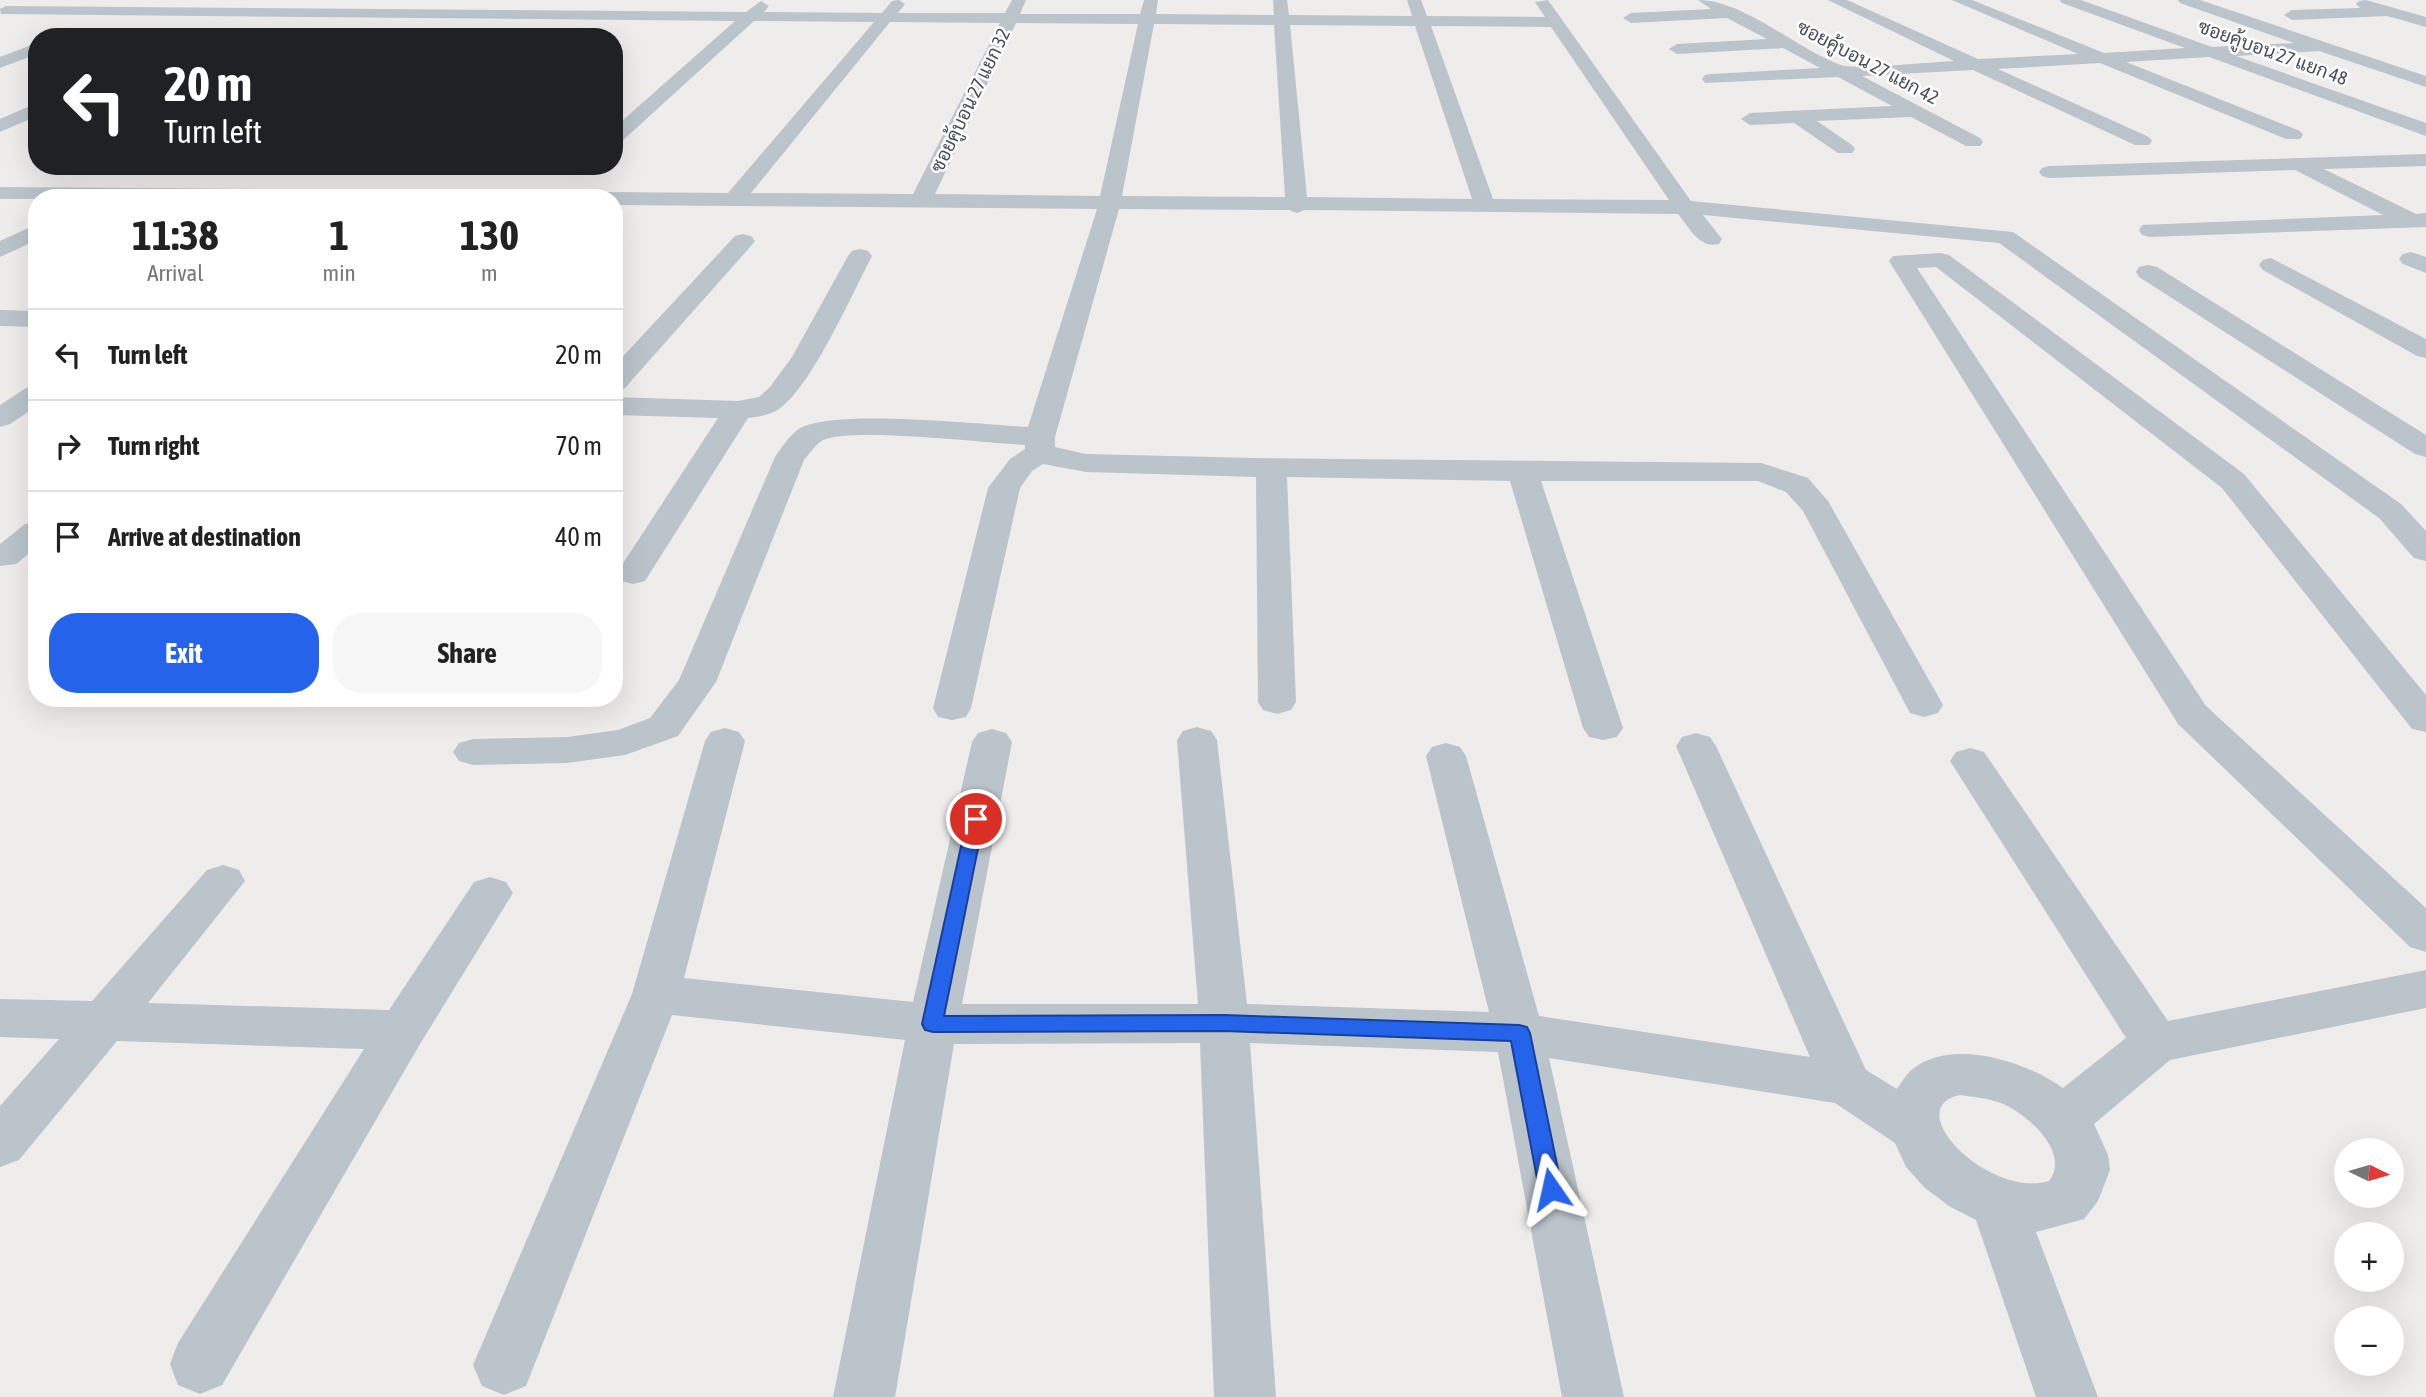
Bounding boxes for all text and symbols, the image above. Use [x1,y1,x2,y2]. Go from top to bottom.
street label: ซอยคู้บอน 27 แยก 42 [1792,15,1942,111]
street label: ซอยคู้บอน 27 แยก 48 [2194,15,2351,92]
street label: ซอยคู้บอน 27 แยก 32 [926,25,1017,177]
text: 20 m [164,55,252,111]
icon: left [49,56,140,147]
text: Turn left [164,113,262,150]
text: 11:38 [132,211,219,259]
text: 1 [329,211,349,259]
text: 130 [460,211,519,259]
text: Arrival [147,260,203,286]
text: min [323,260,356,286]
text: m [481,260,498,286]
icon: left [49,336,87,374]
text: Turn left [108,340,188,370]
text: 20 m [555,340,602,370]
icon: right [49,427,87,465]
text: Turn right [108,431,199,461]
text: 70 m [555,431,602,461]
icon: arrive [49,518,87,556]
text: Arrive at destination [108,522,301,552]
text: 40 m [555,522,602,552]
button: Exit [49,613,319,693]
button: Share [333,613,602,693]
pin [946,789,1006,849]
icon: arrive [957,800,995,838]
north arrow [2334,1138,2404,1208]
map controls [2334,1138,2404,1376]
position arrow [1514,1152,1588,1226]
button: + [2334,1222,2404,1292]
button: − [2334,1306,2404,1376]

